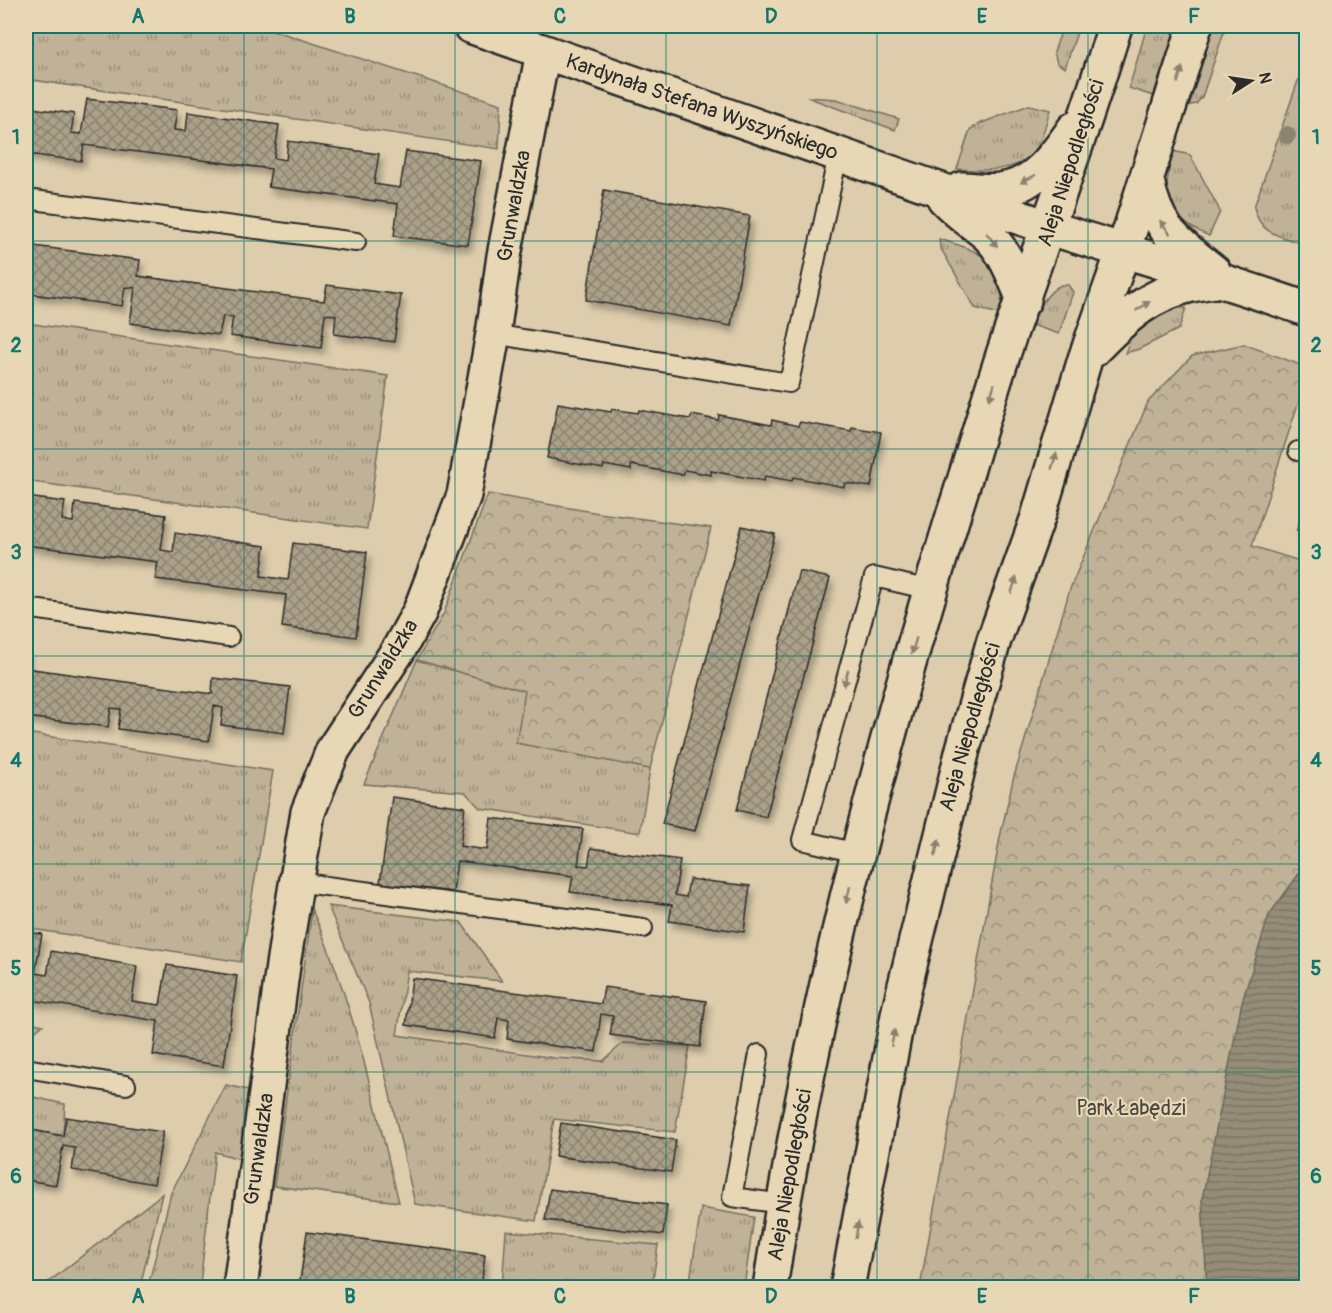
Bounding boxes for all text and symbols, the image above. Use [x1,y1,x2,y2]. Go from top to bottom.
text: A [132,4,145,29]
text: B [344,4,356,29]
text: C [554,4,566,29]
text: D [765,4,778,29]
text: E [977,4,988,29]
text: F [1188,4,1200,29]
street label: Kardynała Stefana Wyszyńskiego [562,48,842,166]
north arrow [1221,51,1281,111]
one-way arrow [1176,66,1185,84]
text: N [1254,71,1276,86]
street label: Aleja Niepodległości [1031,76,1111,250]
text: 1 [12,125,20,150]
text: 1 [1312,125,1320,150]
street label: Grunwaldzka [491,148,537,264]
one-way arrow [1019,174,1036,184]
one-way arrow [1158,219,1171,235]
one-way arrow [985,232,998,248]
one-way arrow [1135,301,1151,312]
text: 2 [10,333,22,358]
text: 2 [1310,333,1322,358]
one-way arrow [987,383,996,401]
one-way arrow [1050,452,1059,470]
text: 3 [10,540,22,565]
text: 3 [1310,540,1322,565]
one-way arrow [1009,576,1019,594]
street label: Grunwaldzka [342,614,424,724]
one-way arrow [909,637,918,655]
street label: Aleja Niepodległości [933,639,1007,814]
one-way arrow [841,669,850,687]
text: 4 [10,748,22,773]
text: 4 [1310,748,1322,773]
one-way arrow [933,839,943,857]
one-way arrow [842,886,852,904]
text: 5 [11,956,22,981]
text: 5 [1311,956,1322,981]
one-way arrow [889,1029,898,1048]
street label: Aleja Niepodległości [762,1087,818,1263]
street label: Grunwaldzka [238,1091,280,1207]
park label: Park Łabędzi [1076,1095,1186,1122]
text: 6 [10,1164,22,1189]
text: 6 [1310,1164,1322,1189]
one-way arrow [852,1220,861,1239]
text: A [132,1284,145,1309]
text: B [344,1284,356,1309]
text: C [554,1284,566,1309]
text: D [765,1284,778,1309]
text: E [977,1284,988,1309]
text: F [1188,1284,1200,1309]

